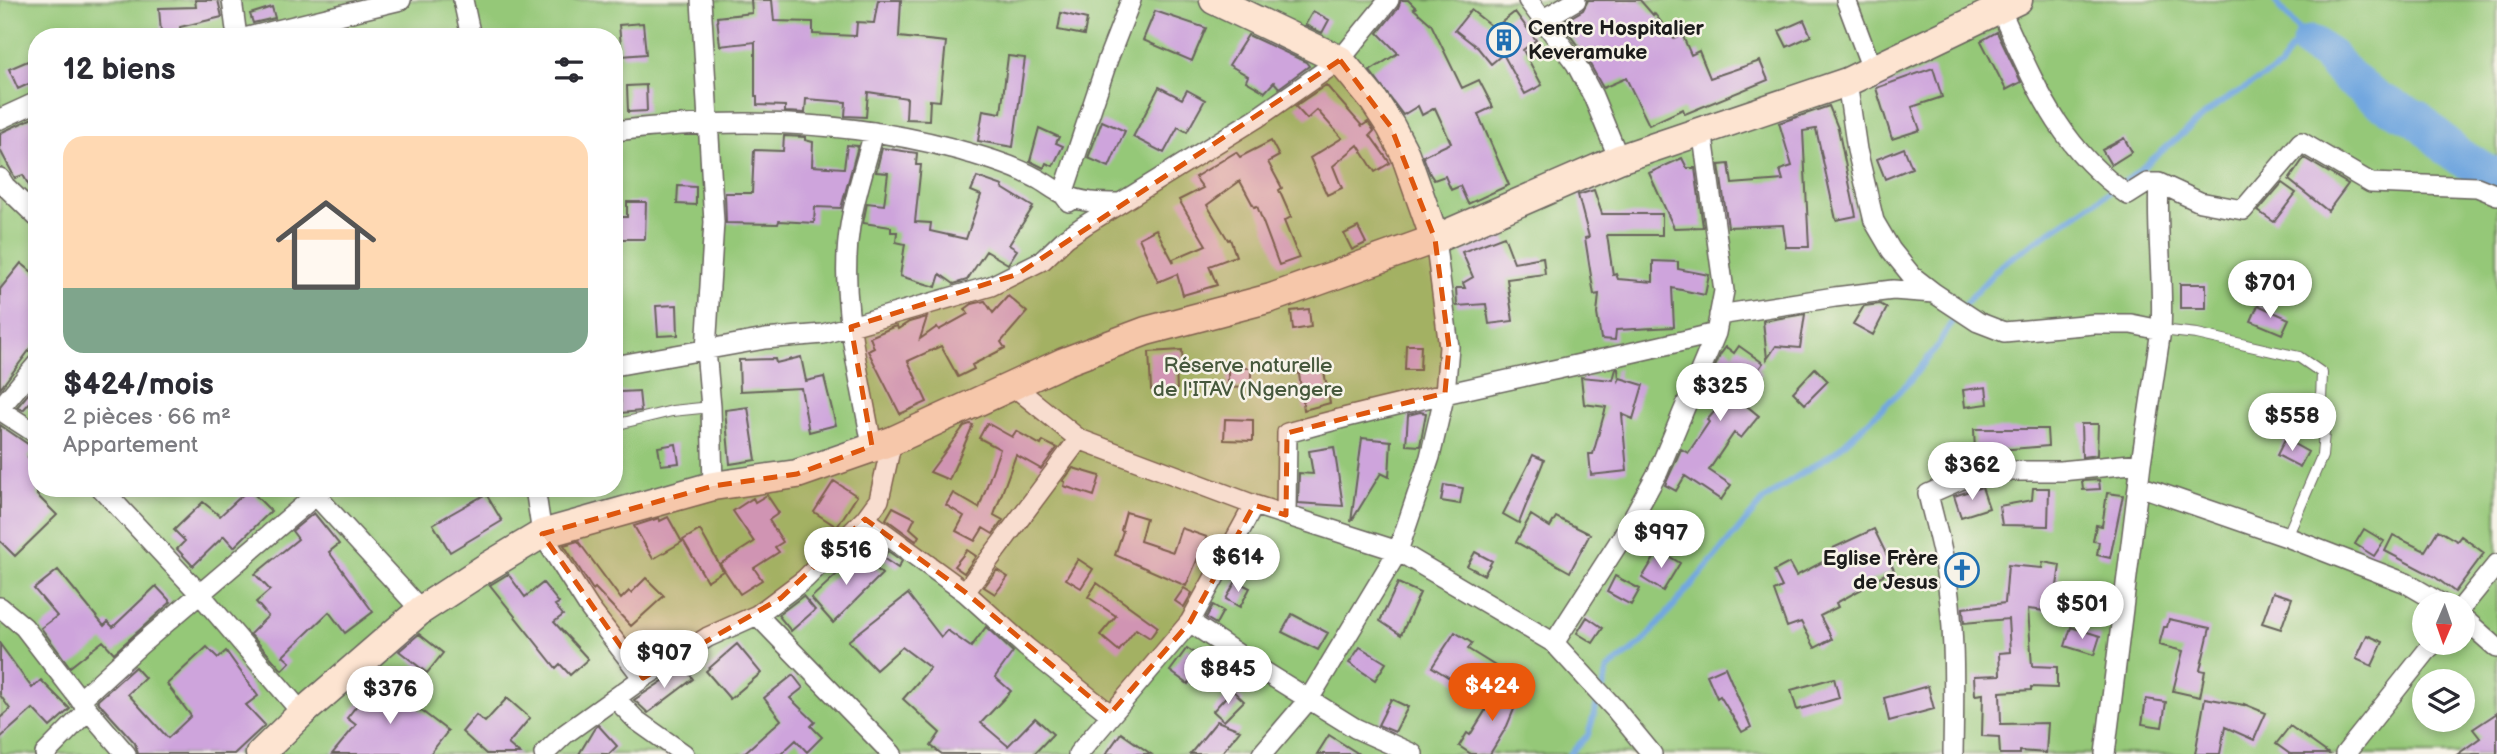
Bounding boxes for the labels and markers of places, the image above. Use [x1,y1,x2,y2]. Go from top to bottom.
place label: Centre Hospitalier Keveramuke [1528,16,1705,65]
building icon: Centre Hospitalier Keveramuke [1485,21,1523,59]
pin: $701 [2229,260,2311,320]
pin: $325 [1679,364,1761,423]
pin: $558 [2251,393,2333,453]
pin: $362 [1931,442,2013,502]
pin: $997 [1620,510,1702,570]
pin: $516 [805,528,887,587]
pin: $614 [1197,534,1279,594]
place label: Eglise Frère de Jesus [1823,546,1938,595]
church icon: Eglise Frère de Jesus [1943,551,1981,589]
pin: $501 [2041,582,2123,641]
pin: $907 [623,630,705,690]
pin: $845 [1187,646,1269,706]
pin: $424 [1451,664,1533,723]
pin: $376 [349,666,431,726]

